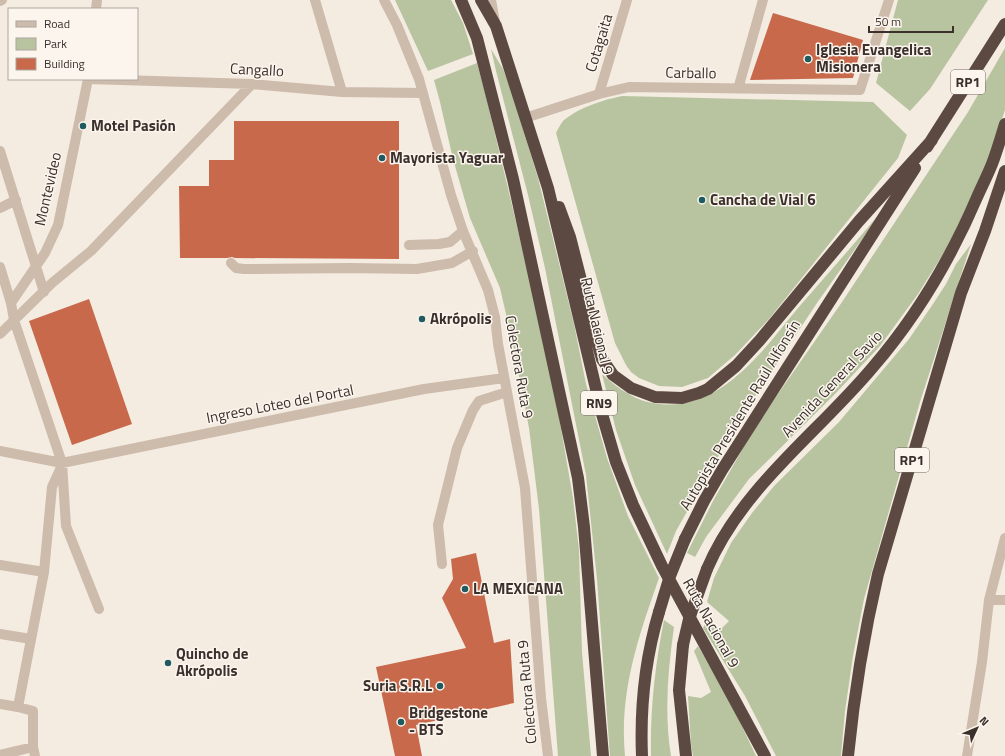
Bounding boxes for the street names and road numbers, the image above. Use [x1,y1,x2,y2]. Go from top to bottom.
street label: Cotagaita [579,10,618,75]
street label: Cangallo [230,57,285,82]
street label: Carballo [665,61,717,84]
road number: RP1 [951,70,985,94]
street label: Montevideo [28,150,67,228]
street label: Ruta Nacional 9 [575,275,620,377]
street label: Colectora Ruta 9 [499,314,540,420]
street label: Autopista Presidente Raúl Alfonsín [673,315,806,514]
street label: Avenida General Savio [776,325,888,442]
street label: Ingreso Loteo del Portal [204,378,356,429]
road number: RN9 [581,391,617,415]
road number: RP1 [895,448,929,472]
street label: Ruta Nacional 9 [677,574,746,672]
street label: Colectora Ruta 9 [510,639,543,745]

